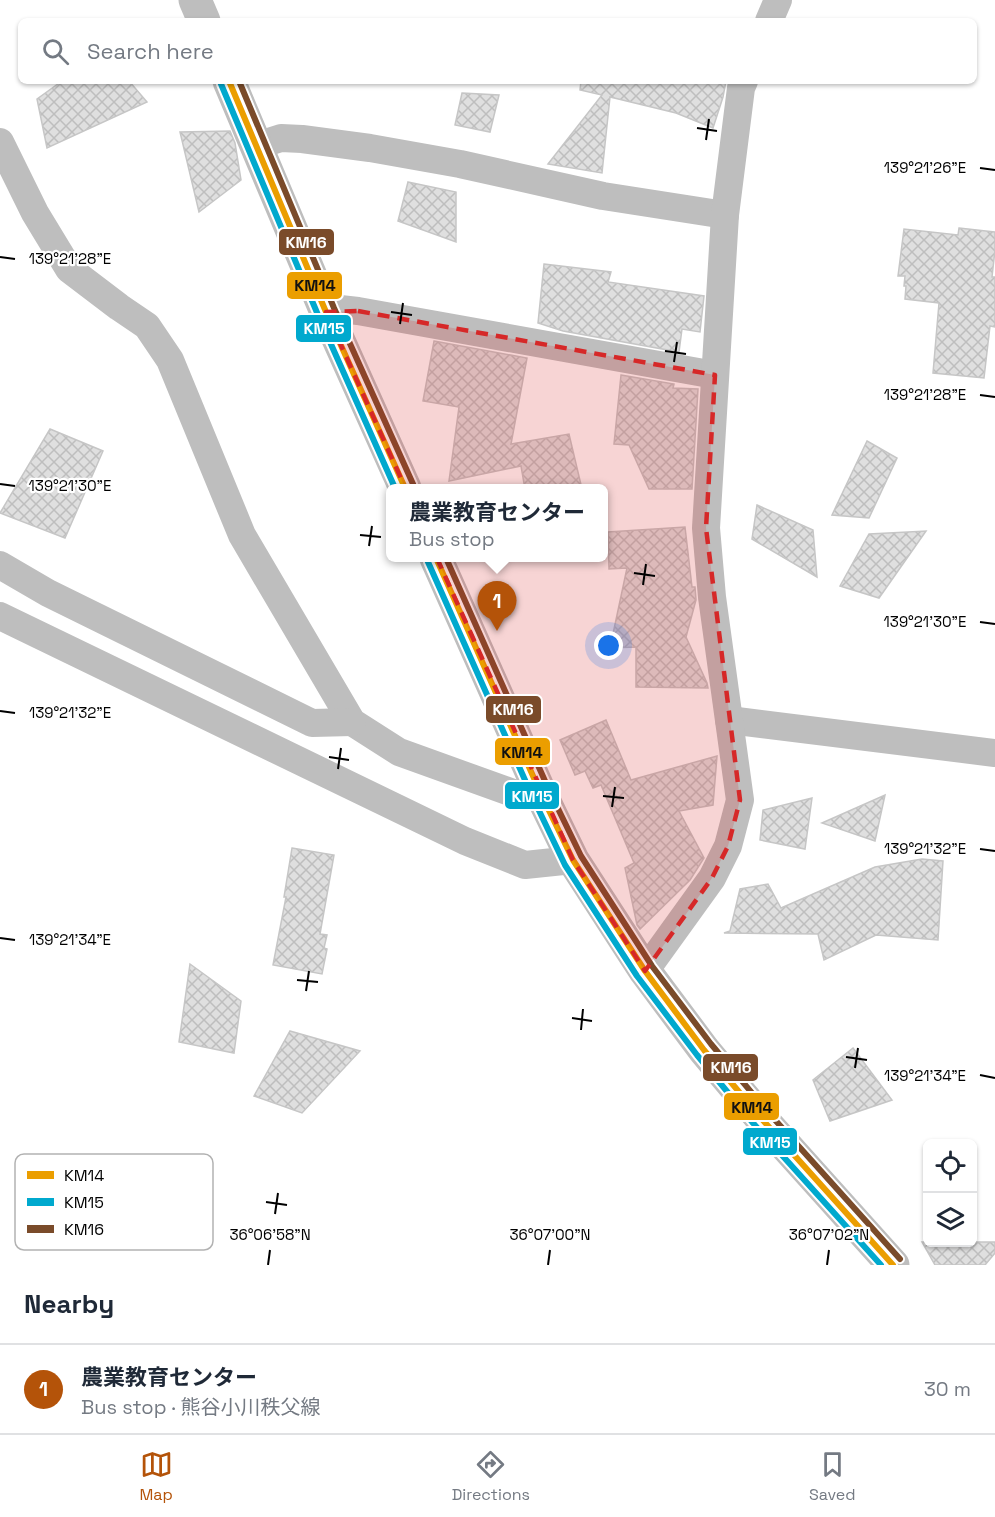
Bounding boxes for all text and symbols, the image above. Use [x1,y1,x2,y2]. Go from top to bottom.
search box [18,18,977,84]
icon: search [39,35,72,68]
text: Search here [87,37,214,65]
text: 139°21'26"E [884,158,966,177]
line badge: KM16 [278,228,335,256]
text: KM16 [285,232,327,253]
text: 139°21'28"E [29,249,111,268]
line badge: KM14 [286,271,343,300]
text: KM14 [294,275,336,296]
line badge: KM15 [295,314,352,343]
text: KM15 [304,318,345,339]
text: 139°21'28"E [884,385,966,404]
text: 139°21'30"E [29,476,111,495]
popup [386,484,608,562]
text: 農業教育センター [409,498,585,526]
text: Bus stop [409,526,495,552]
pin: 1 [478,582,516,631]
text: 139°21'30"E [884,612,966,631]
your location [594,631,623,660]
line badge: KM16 [485,695,542,724]
text: KM16 [492,699,534,720]
text: 139°21'32"E [29,703,111,722]
line badge: KM14 [494,737,551,766]
text: KM14 [501,742,543,763]
line badge: KM15 [504,781,560,810]
text: KM15 [512,786,553,807]
text: 139°21'32"E [884,839,966,858]
text: 139°21'34"E [29,930,111,949]
line badge: KM16 [702,1053,759,1082]
text: KM16 [710,1057,752,1078]
text: 139°21'34"E [884,1066,966,1085]
line badge: KM14 [723,1092,780,1121]
text: KM14 [731,1097,773,1118]
line badge: KM15 [742,1127,798,1156]
text: KM15 [750,1132,791,1153]
map controls [923,1139,977,1247]
button: locate [923,1139,977,1193]
legend [15,1154,213,1250]
text: KM14 [64,1165,104,1186]
text: KM15 [64,1192,104,1213]
button: layers [923,1193,977,1247]
text: KM16 [64,1219,104,1240]
text: 36°06'58"N [229,1225,311,1244]
text: 36°07'00"N [509,1225,591,1244]
text: 36°07'02"N [789,1225,869,1244]
text: Nearby [24,1287,114,1321]
text: 農業教育センター [81,1363,257,1391]
text: 1 [39,1376,48,1402]
text: 30 m [924,1376,971,1402]
text: Bus stop · 熊谷小川秩父線 [81,1394,321,1420]
tab: Map [139,1448,173,1505]
tab: Directions [452,1448,530,1505]
tab: Saved [809,1448,856,1505]

